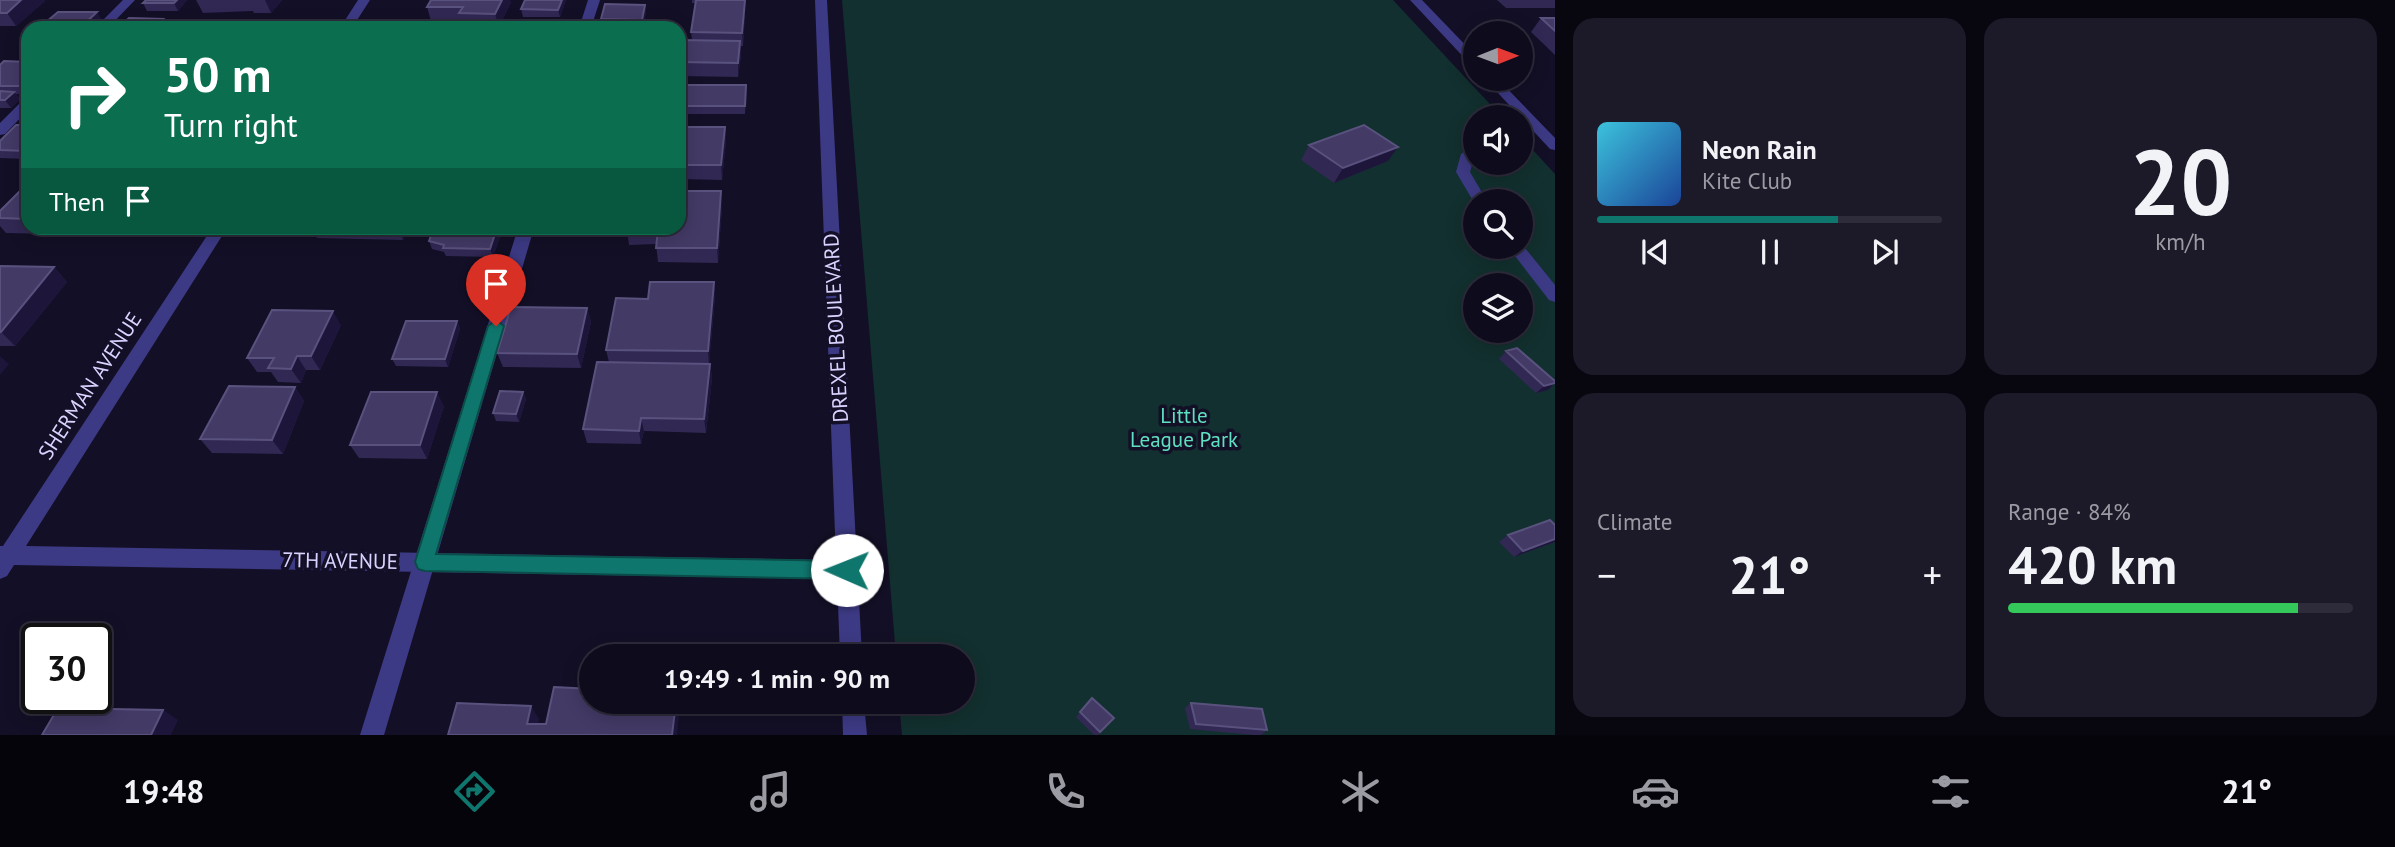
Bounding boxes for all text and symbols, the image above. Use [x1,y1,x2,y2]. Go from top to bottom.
north arrow [1463,21,1533,91]
map controls [1463,21,1533,343]
text: 50 m [164,42,271,106]
icon: right [49,49,140,140]
text: Turn right [164,104,298,146]
button: sound [1463,105,1533,175]
text: 20 [2129,122,2232,240]
text: Neon Rain [1702,133,1817,166]
text: Kite Club [1702,166,1792,195]
icon: arrive [119,182,157,220]
text: Then [49,185,105,218]
button: search [1463,189,1533,259]
text: km/h [2155,227,2206,256]
street label: DREXEL BOULEVARD [817,233,854,423]
icon: previous [1636,233,1674,271]
icon: pause [1751,233,1789,271]
icon: next [1866,233,1904,271]
pin [466,254,526,326]
icon: arrive [477,265,515,303]
button: layers [1463,273,1533,343]
street label: SHERMAN AVENUE [32,307,147,465]
park label: Little League Park [1130,402,1238,453]
text: Range · 84% [2008,497,2131,526]
text: Climate [1597,507,1672,536]
text: 420 km [2008,531,2177,598]
position arrow [810,533,884,607]
text: 21° [1729,541,1810,608]
street label: 7TH AVENUE [282,546,398,575]
text: − [1597,550,1616,599]
text: + [1923,550,1942,599]
speed limit sign: 30 [21,623,112,714]
text: 19:49 · 1 min · 90 m [664,662,890,695]
icon: directions [450,767,499,816]
icon: music [746,767,795,816]
icon: phone [1041,767,1090,816]
icon: climate [1336,767,1385,816]
icon: car [1631,767,1680,816]
icon: filters [1926,767,1975,816]
text: 19:48 [123,770,204,812]
text: 21° [2222,770,2272,812]

